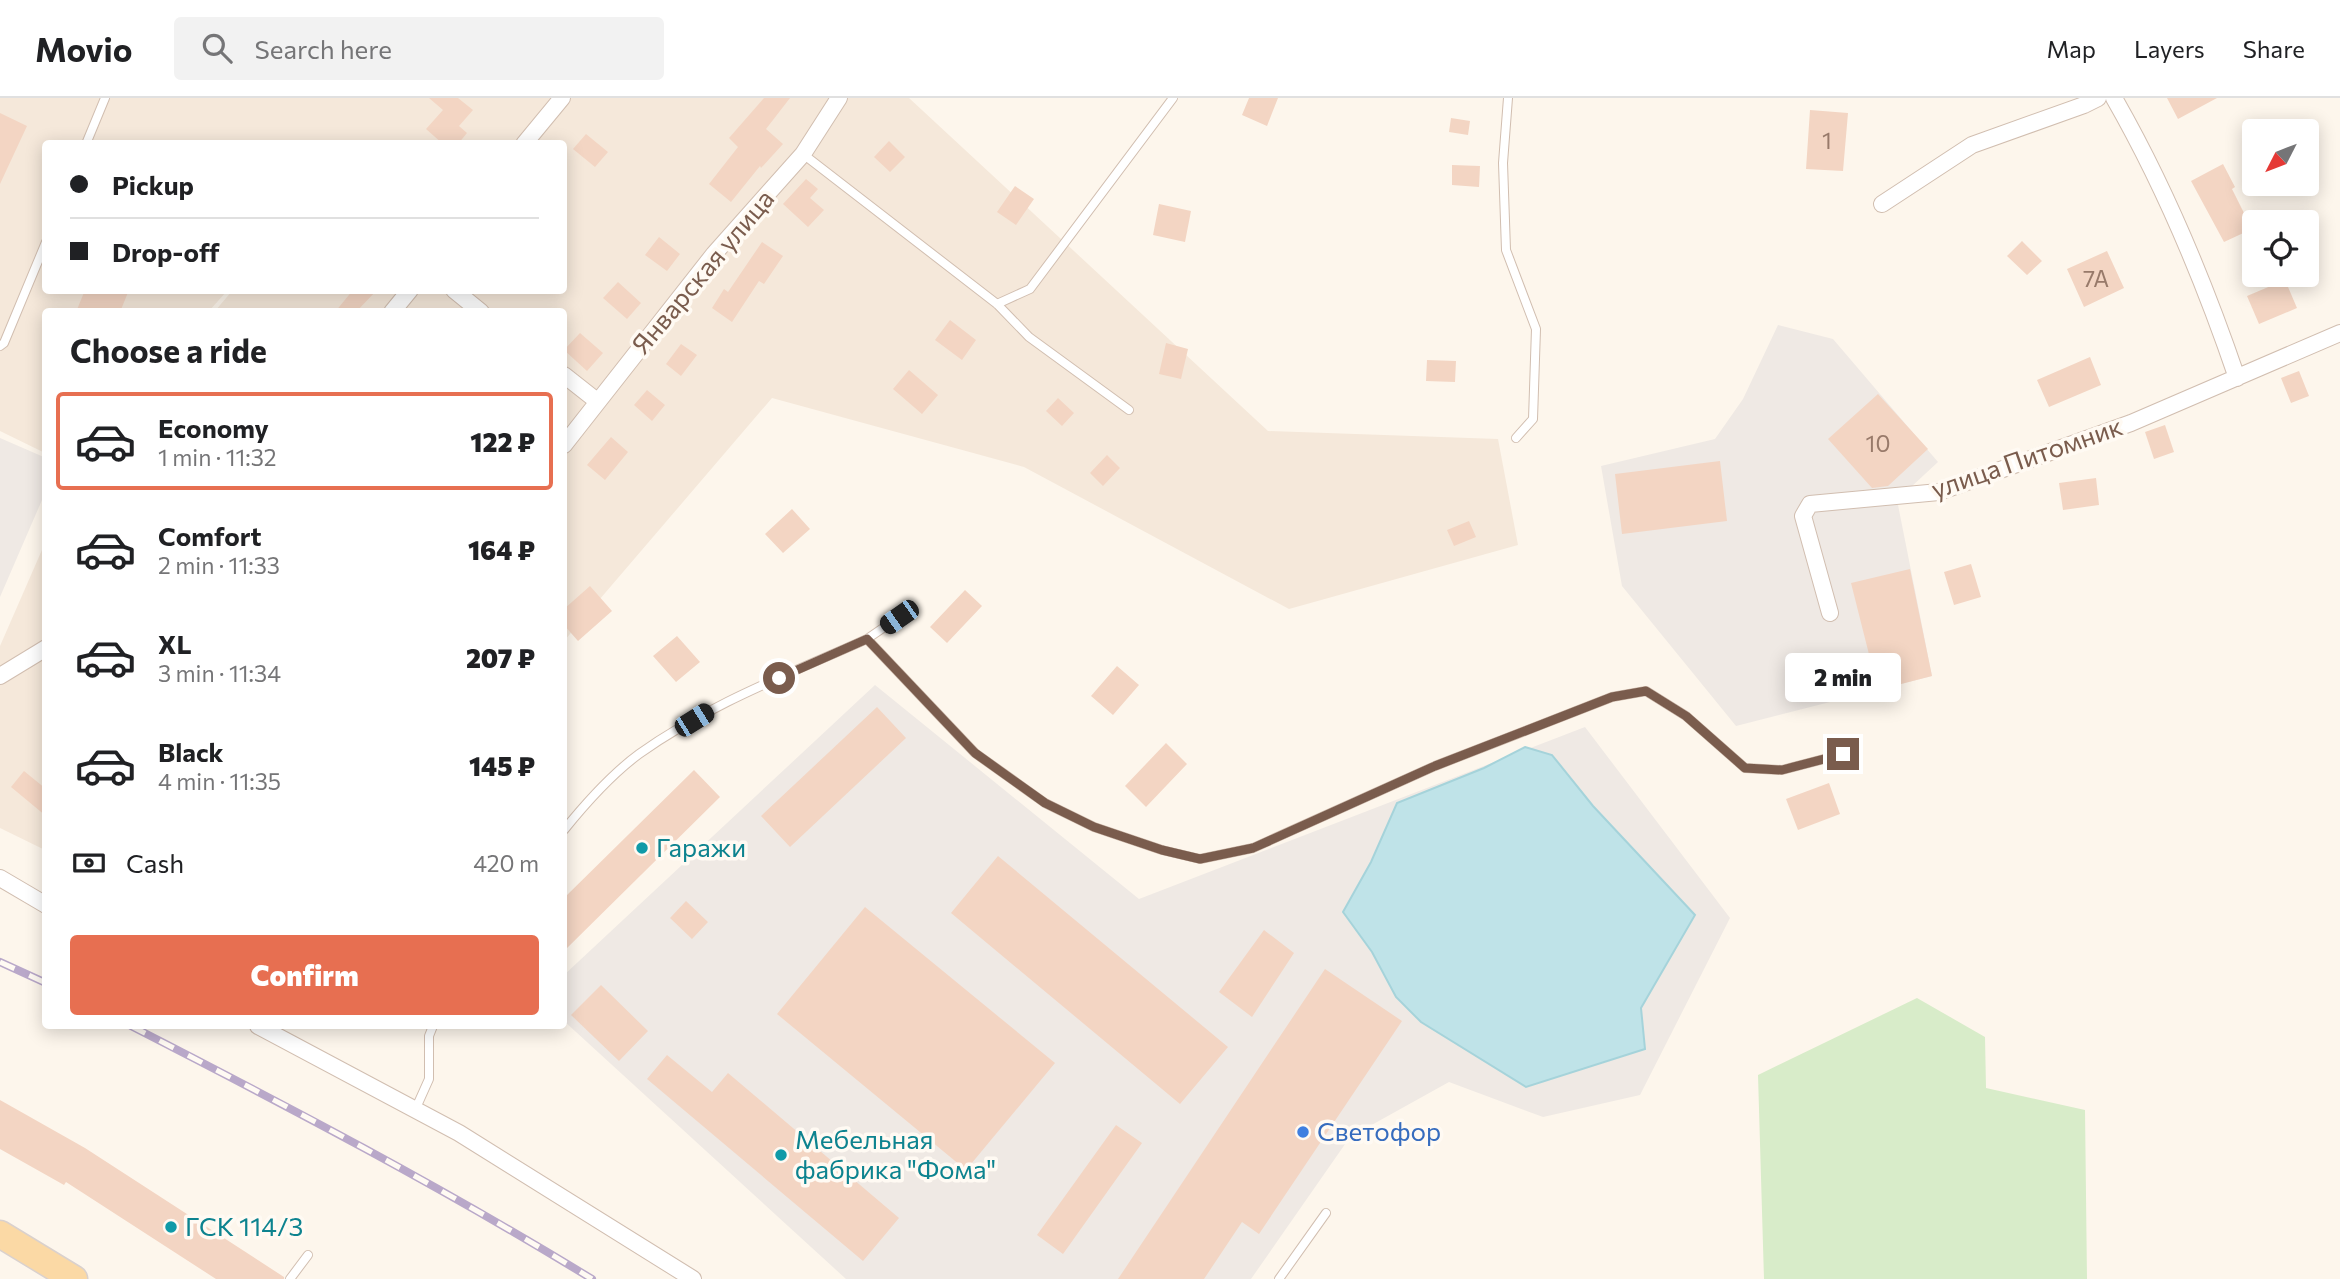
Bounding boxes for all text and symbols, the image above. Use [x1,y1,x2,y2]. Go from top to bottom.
search box [174,17,664,80]
text: Movio [35,28,132,69]
icon: search [198,29,236,67]
text: Search here [254,33,392,64]
text: Map [2047,34,2096,63]
text: Layers [2134,34,2205,63]
text: Share [2243,34,2305,63]
north arrow [2242,119,2319,196]
map controls [2242,119,2319,287]
house number: 1 [1822,126,1832,154]
text: Pickup [112,169,194,200]
street label: Январская улица [624,183,780,359]
button: locate [2242,210,2319,287]
text: Drop-off [112,236,219,267]
house number: 7А [2083,264,2109,292]
text: Choose a ride [70,330,267,370]
street label: улица Питомник [1927,409,2126,504]
icon: car [74,410,137,473]
text: Economy [158,412,269,443]
text: 122 ₽ [470,426,535,457]
house number: 10 [1866,429,1890,457]
text: 1 min · 11:32 [158,443,277,471]
icon: car [74,518,137,581]
text: Comfort [158,520,261,551]
text: 164 ₽ [468,534,535,565]
text: 2 min · 11:33 [158,551,280,579]
car [876,596,923,638]
icon: car [74,626,137,689]
text: XL [158,628,192,659]
text: 207 ₽ [466,642,535,673]
callout: 2 min [1785,652,1901,702]
text: 3 min · 11:34 [158,659,281,687]
route start [763,662,795,694]
text: 2 min [1814,663,1872,691]
car [671,700,718,740]
icon: car [74,734,137,797]
text: Black [158,736,224,767]
route end [1827,738,1859,770]
text: 145 ₽ [469,750,535,781]
text: 4 min · 11:35 [158,767,281,795]
place label: Гаражи [656,831,746,862]
marker: Гаражи [634,840,650,856]
icon: cash [70,844,108,882]
text: Cash [126,847,184,878]
text: 420 m [473,849,539,877]
button: Confirm [70,935,539,1015]
place label: Светофор [1317,1115,1441,1146]
place label: Мебельная фабрика "Фома" [795,1123,996,1184]
marker: Светофор [1295,1124,1311,1140]
marker: Мебельная фабрика "Фома" [773,1147,789,1163]
place label: ГСК 114/3 [185,1210,303,1241]
marker: ГСК 114/3 [163,1219,179,1235]

